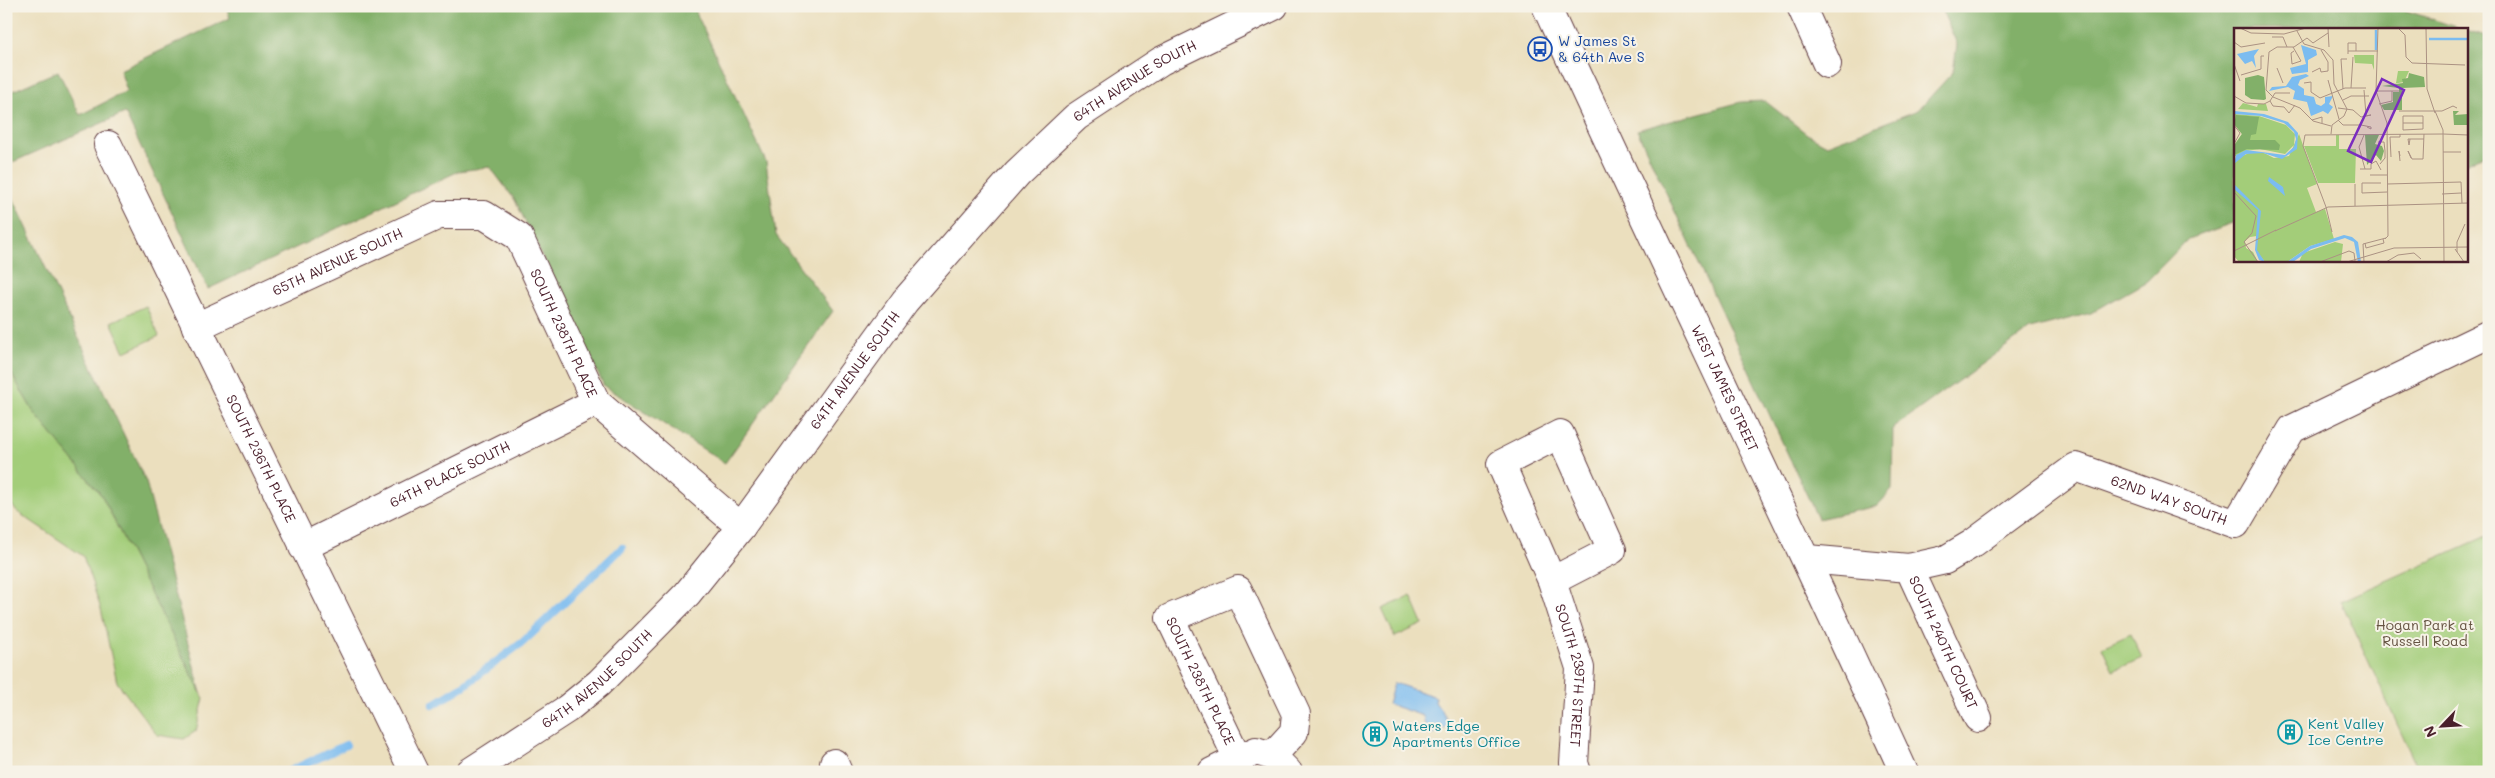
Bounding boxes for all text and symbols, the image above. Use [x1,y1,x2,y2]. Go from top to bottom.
inset map [2234,28,2468,261]
place label: W James St & 64th Ave S [1558,31,1645,66]
street label: 64TH AVENUE SOUTH [1069,35,1199,125]
bus stop icon: W James St & 64th Ave S [1527,36,1553,62]
street label: 65TH AVENUE SOUTH [269,223,406,300]
street label: SOUTH 238TH PLACE [526,265,603,400]
street label: 64TH AVENUE SOUTH [805,307,904,433]
street label: WEST JAMES STREET [1687,322,1763,455]
street label: SOUTH 236TH PLACE [222,391,301,526]
street label: 64TH PLACE SOUTH [386,436,513,512]
street label: 62ND WAY SOUTH [2108,470,2230,529]
street label: SOUTH 240TH COURT [1905,573,1983,712]
street label: SOUTH 239TH STREET [1551,601,1590,748]
street label: SOUTH 238TH PLACE [1162,613,1240,748]
park label: Hogan Park at Russell Road [2376,615,2474,650]
street label: 64TH AVENUE SOUTH [538,625,656,732]
north arrow [2418,700,2468,750]
place label: Kent Valley Ice Centre [2308,714,2384,749]
place label: Waters Edge Apartments Office [1392,716,1520,751]
building icon: Kent Valley Ice Centre [2277,719,2303,745]
building icon: Waters Edge Apartments Office [1362,721,1388,747]
text: N [2419,723,2441,741]

